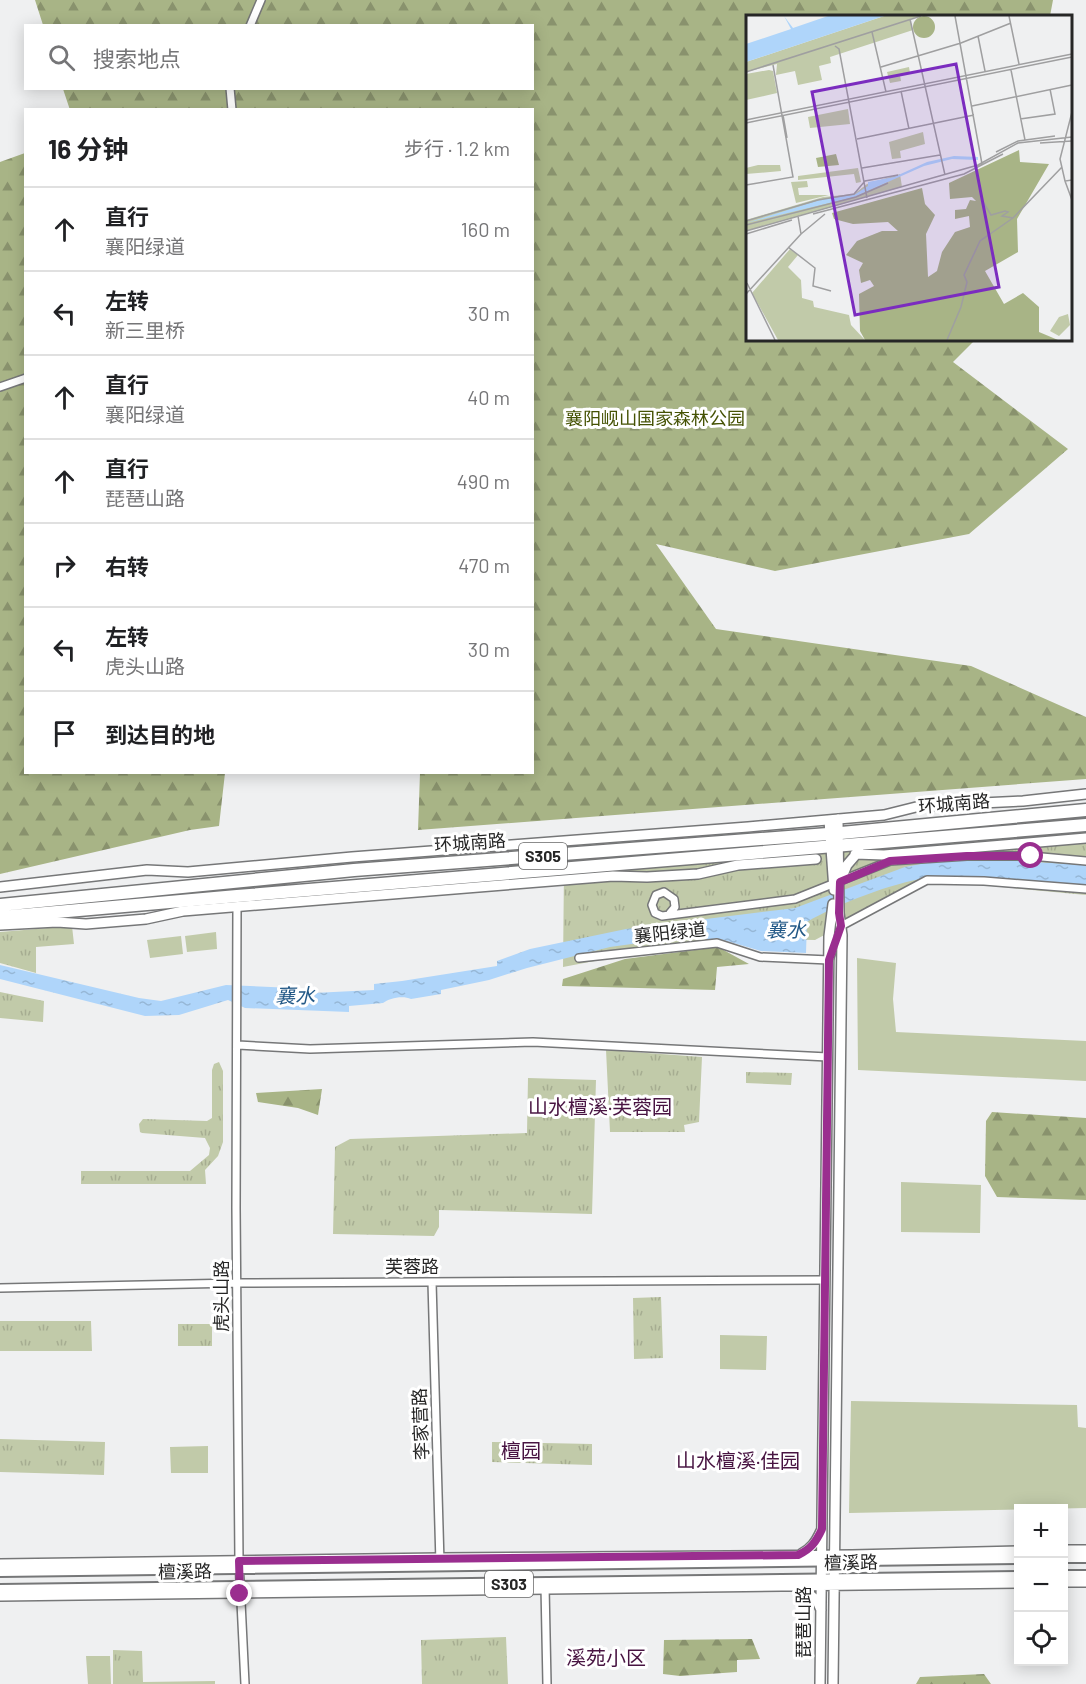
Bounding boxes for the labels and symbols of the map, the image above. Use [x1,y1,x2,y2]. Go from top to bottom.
inset map [746,15,1071,340]
park label: 襄阳岘山国家森林公园 [565,407,745,429]
street label: 环城南路 [917,789,991,817]
street label: 环城南路 [433,829,507,855]
route start [1017,842,1043,868]
road number: S305 [519,843,567,869]
street label: 襄阳绿道 [633,917,707,947]
water label: 襄水 [766,917,807,941]
water label: 襄水 [275,983,316,1007]
district label: 山水檀溪·芙蓉园 [528,1094,672,1118]
street label: 芙蓉路 [385,1255,439,1277]
street label: 虎头山路 [210,1260,232,1332]
street label: 李家营路 [408,1388,432,1460]
district label: 檀园 [501,1438,541,1462]
district label: 山水檀溪·佳园 [676,1448,800,1472]
street label: 檀溪路 [824,1551,878,1573]
street label: 檀溪路 [158,1560,212,1582]
road number: S303 [485,1571,533,1597]
route end [226,1580,252,1606]
street label: 琵琶山路 [792,1586,814,1658]
district label: 溪苑小区 [566,1645,646,1669]

